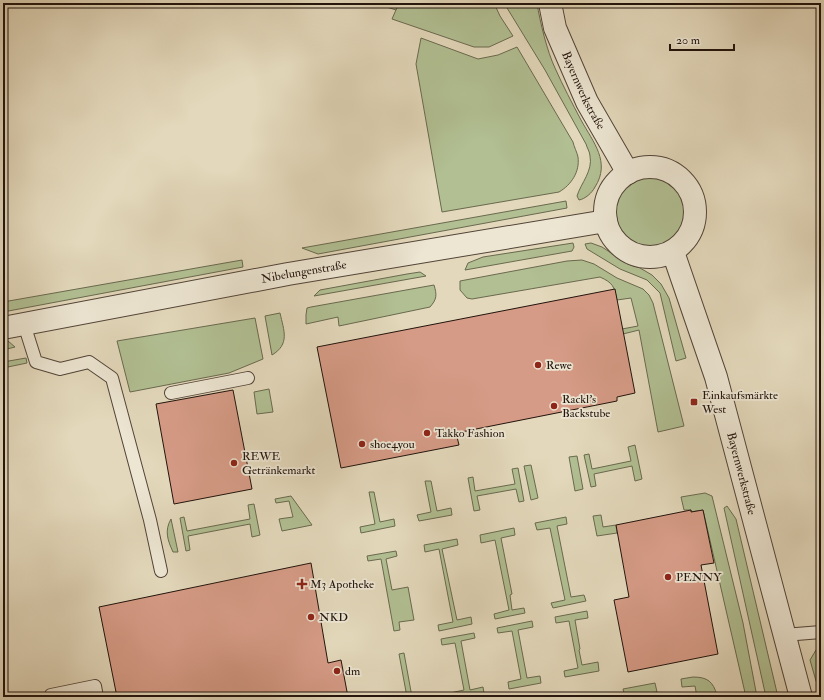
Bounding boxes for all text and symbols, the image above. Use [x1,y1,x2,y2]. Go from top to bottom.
scale bar [670,26,734,52]
text: 20 m [676,33,701,48]
street label: Bayernwerkstraße [558,49,608,132]
street label: Nibelungenstraße [260,257,348,287]
place label: Rewe [546,358,572,373]
marker: Rewe [533,360,543,370]
place label: Einkaufsmärkte West [701,388,778,417]
place label: Rackl's Backstube [562,392,610,421]
marker: Einkaufsmärkte West [689,397,699,407]
marker: Rackl's Backstube [549,401,559,411]
place label: Takko Fashion [435,426,505,441]
marker: Takko Fashion [422,428,432,438]
street label: Bayernwerkstraße [723,431,759,517]
place label: shoe4you [370,437,415,452]
marker: shoe4you [357,439,367,449]
place label: REWE Getränkemarkt [242,449,315,478]
marker: REWE Getränkemarkt [229,458,239,468]
place label: PENNY [676,570,722,585]
marker: PENNY [663,572,673,582]
place label: M3 Apotheke [310,577,374,592]
marker: M3 Apotheke [297,579,307,589]
place label: NKD [319,610,348,625]
marker: NKD [306,612,316,622]
place label: dm [345,664,361,679]
marker: dm [332,666,342,676]

